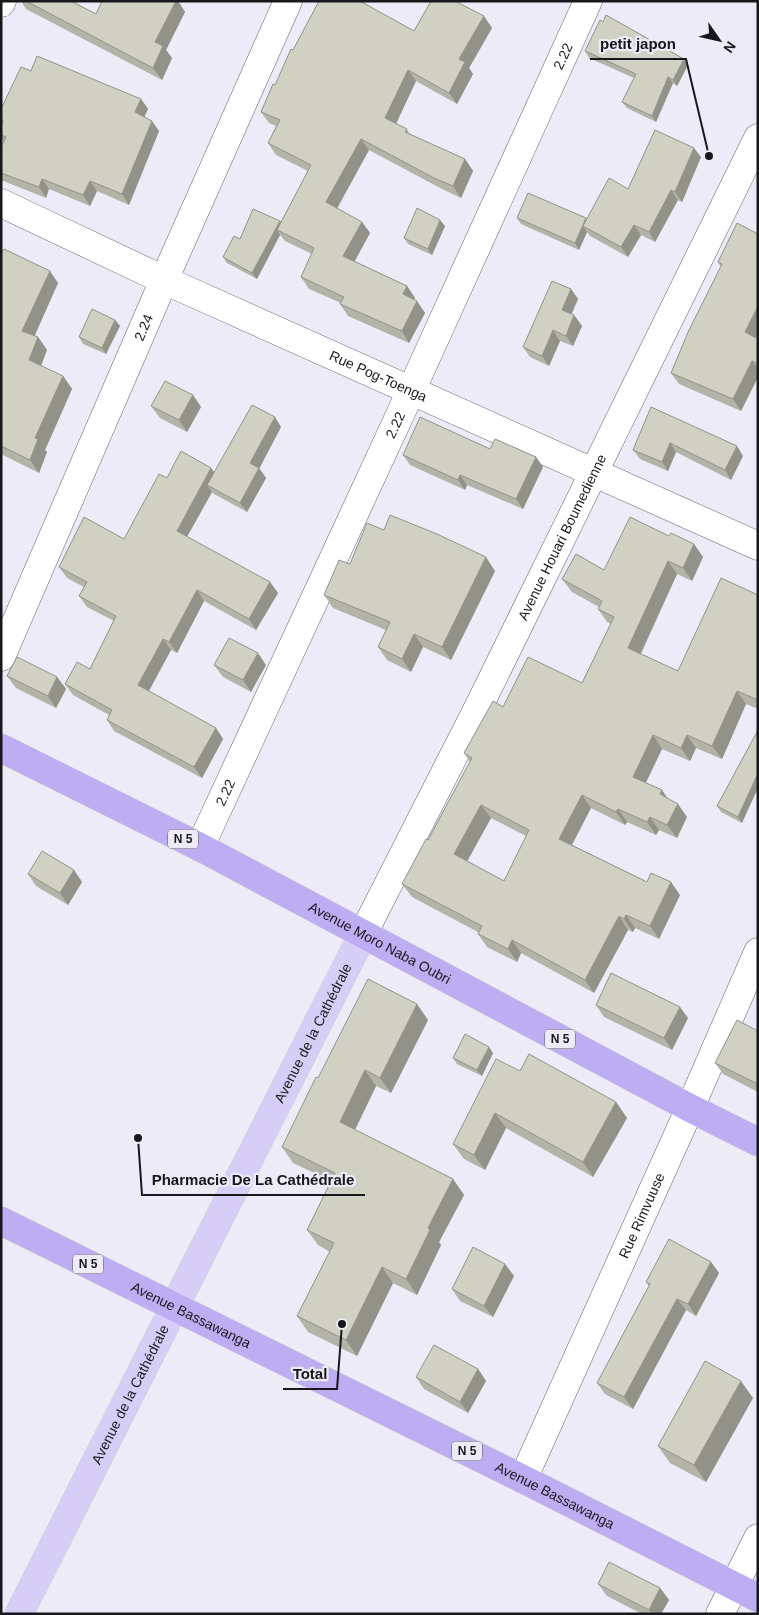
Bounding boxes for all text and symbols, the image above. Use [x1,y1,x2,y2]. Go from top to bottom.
north arrow [694,15,744,65]
callout: petit japon [590,29,686,59]
text: petit japon [600,35,676,52]
text: N [720,39,739,56]
street label: 2.22 [550,40,576,72]
street label: 2.24 [131,312,156,343]
street label: Rue Pog-Toenga [327,347,430,405]
street label: 2.22 [382,409,408,441]
street label: Avenue Houari Boumedienne [514,451,610,623]
street label: 2.22 [212,777,238,808]
road number: N 5 [168,830,198,849]
street label: Avenue Moro Naba Oubri [306,898,454,987]
street label: Avenue de la Cathédrale [271,961,355,1105]
road number: N 5 [545,1030,575,1048]
callout: Pharmacie De La Cathédrale [142,1165,365,1195]
street label: Rue Rimvuuse [615,1170,668,1261]
text: Pharmacie De La Cathédrale [152,1171,354,1188]
road number: N 5 [73,1254,103,1274]
street label: Avenue Bassawanga [129,1279,254,1351]
street label: Avenue de la Cathédrale [88,1322,172,1467]
callout: Total [283,1359,337,1389]
text: Total [293,1365,327,1382]
road number: N 5 [452,1442,482,1460]
street label: Avenue Bassawanga [493,1459,617,1532]

